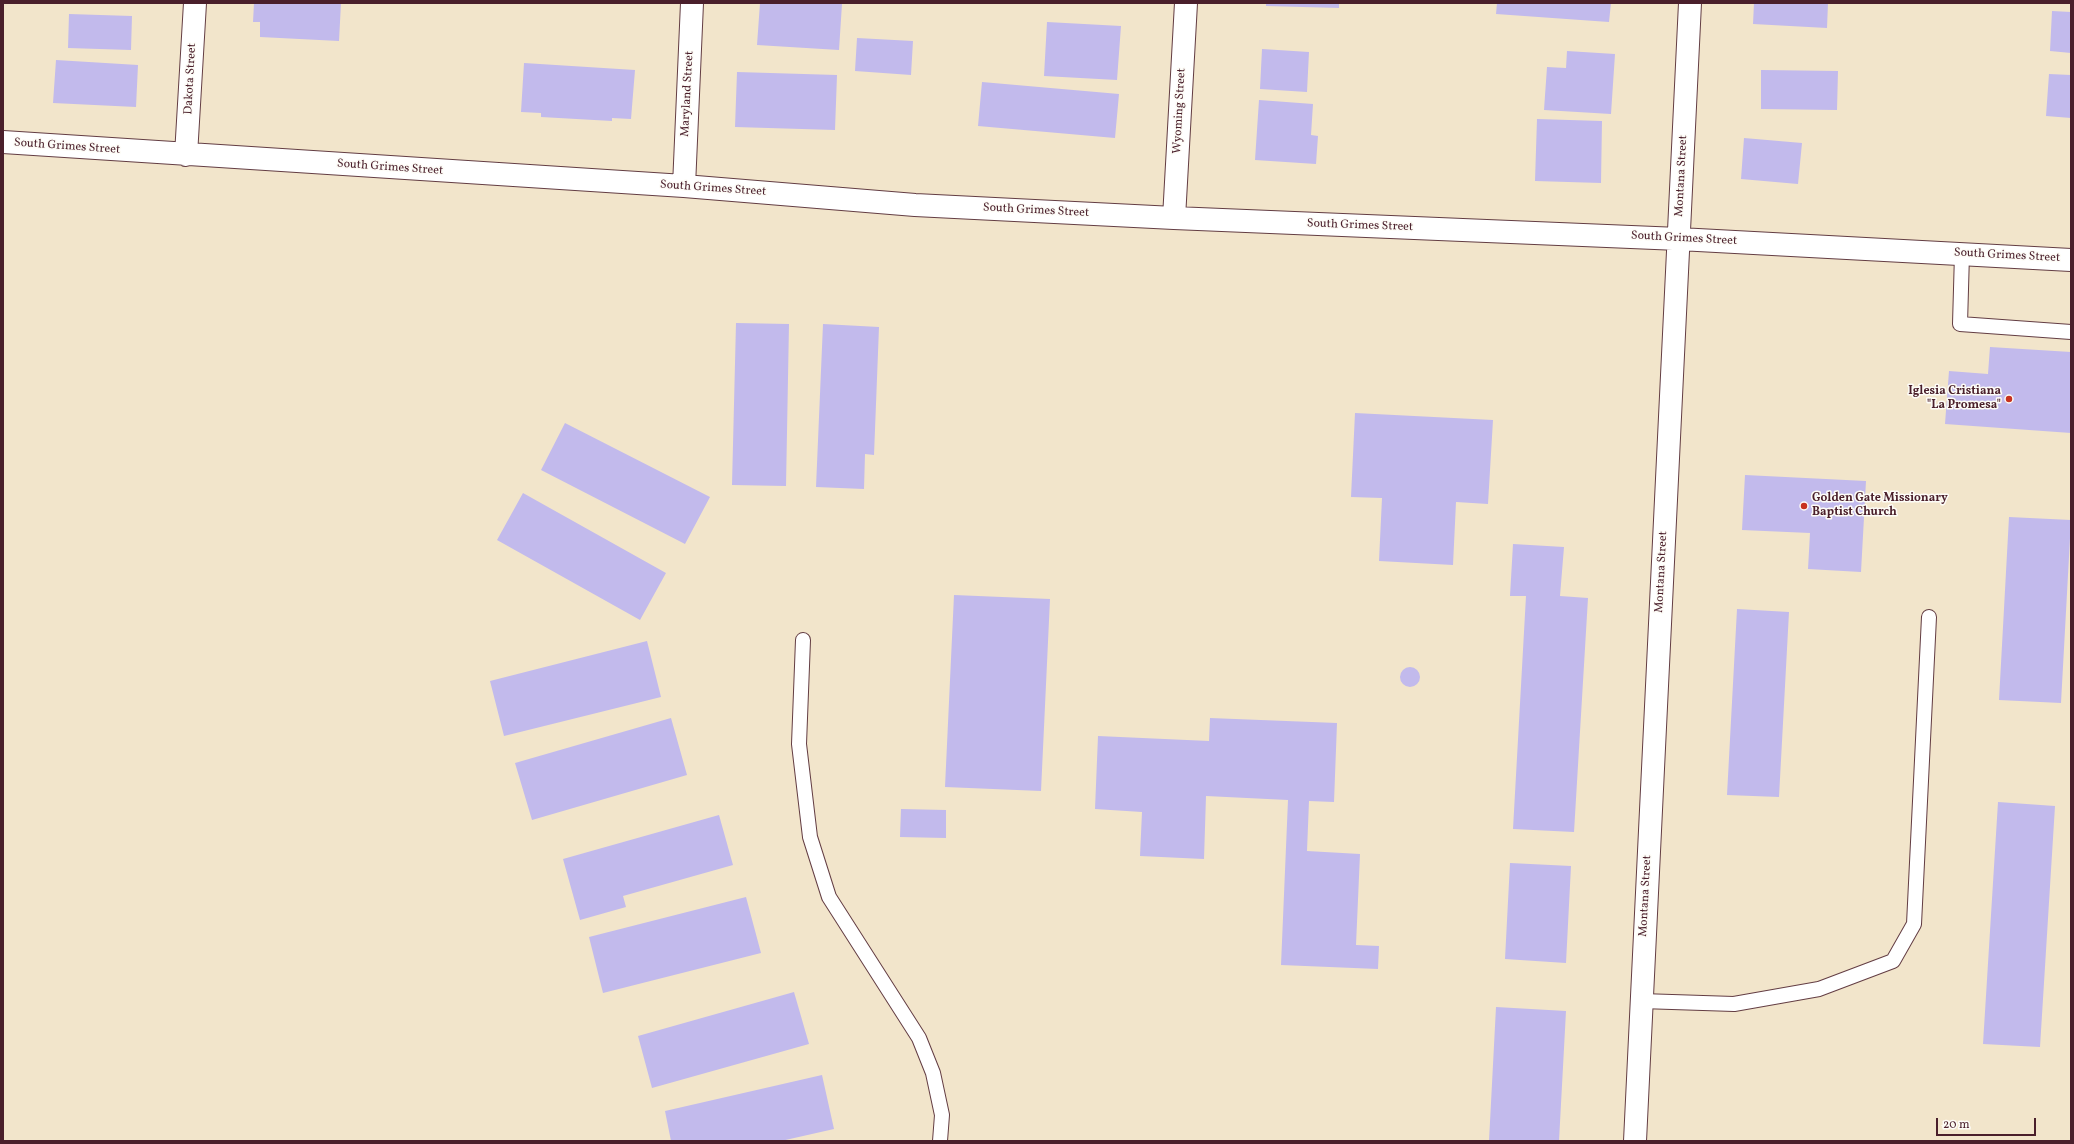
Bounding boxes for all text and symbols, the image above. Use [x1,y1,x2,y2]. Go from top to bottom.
street label: Dakota Street [182,43,200,115]
street label: Maryland Street [679,51,697,137]
street label: Wyoming Street [1171,68,1189,154]
street label: Montana Street [1673,135,1691,217]
street label: South Grimes Street [14,136,120,158]
street label: South Grimes Street [337,157,443,179]
street label: South Grimes Street [660,178,766,200]
street label: South Grimes Street [983,201,1089,221]
street label: South Grimes Street [1307,217,1413,235]
street label: South Grimes Street [1631,229,1737,249]
street label: South Grimes Street [1954,246,2060,266]
place label: Iglesia Cristiana "La Promesa" [1908,385,2001,413]
marker: Iglesia Cristiana "La Promesa" [2004,394,2014,404]
place label: Golden Gate Missionary Baptist Church [1812,492,1948,520]
marker: Golden Gate Missionary Baptist Church [1799,501,1809,511]
street label: Montana Street [1653,531,1671,613]
street label: Montana Street [1637,855,1655,937]
scale bar [1938,1110,2038,1136]
text: 20 m [1943,1117,1970,1133]

